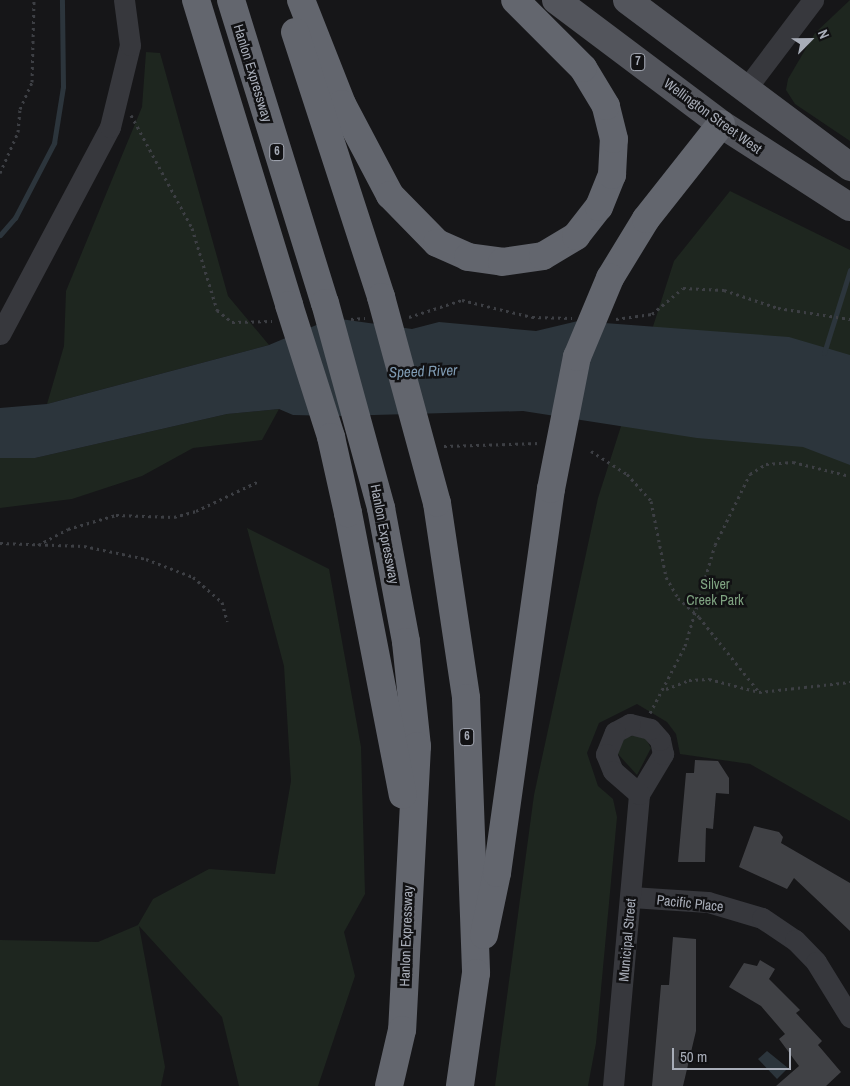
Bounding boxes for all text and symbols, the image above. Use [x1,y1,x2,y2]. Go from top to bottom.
north arrow [785,15,835,65]
street label: Hanlon Expressway [230,22,276,124]
text: N [814,27,834,41]
road number: 7 [629,52,647,72]
street label: Wellington Street West [661,75,765,157]
road number: 6 [268,142,286,162]
water label: Speed River [389,361,457,381]
street label: Hanlon Expressway [367,483,403,585]
park label: Silver Creek Park [686,576,744,608]
road number: 6 [458,728,476,746]
street label: Hanlon Expressway [396,885,416,987]
street label: Pacific Place [656,891,724,915]
street label: Municipal Street [615,898,639,982]
scale bar [675,1038,794,1070]
text: 50 m [680,1046,707,1067]

